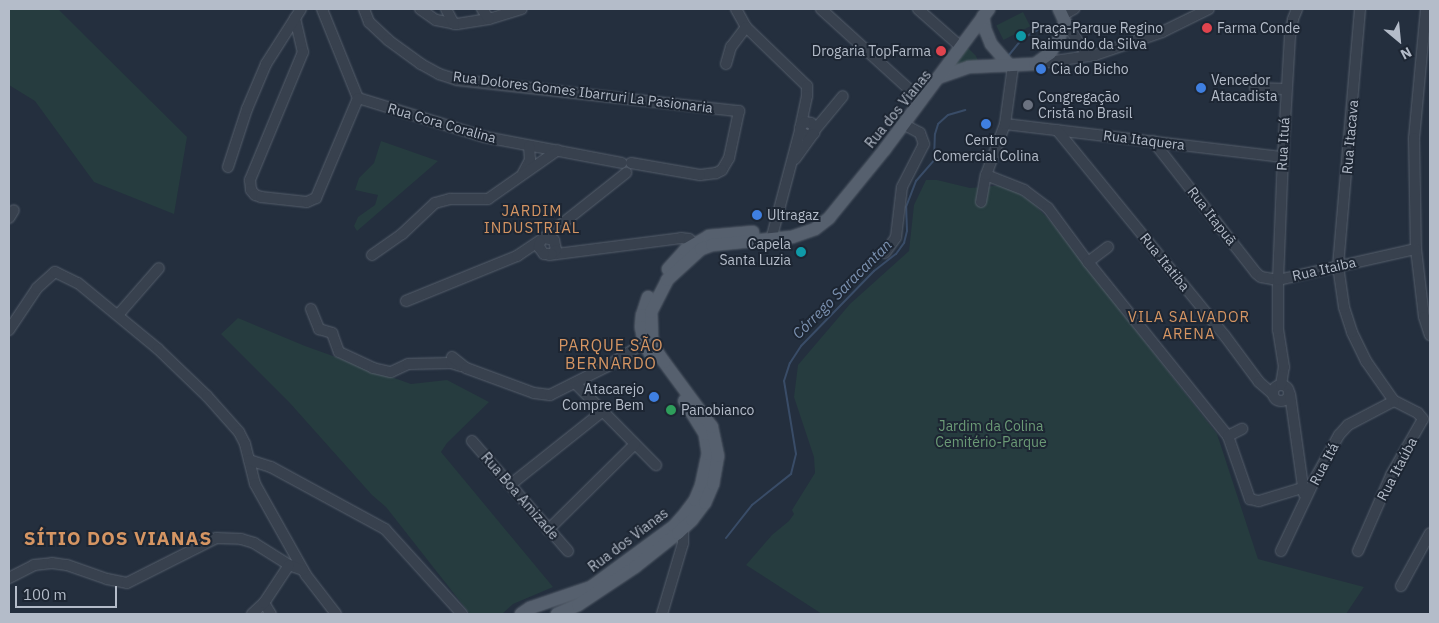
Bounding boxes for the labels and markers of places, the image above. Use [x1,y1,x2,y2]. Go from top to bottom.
place label: Praça-Parque Regino Raimundo da Silva [1031,20,1163,52]
place label: Farma Conde [1217,20,1300,36]
marker: Farma Conde [1201,22,1213,34]
marker: Praça-Parque Regino Raimundo da Silva [1015,30,1027,42]
place label: Drogaria TopFarma [812,43,931,59]
marker: Drogaria TopFarma [935,45,947,57]
place label: Cia do Bicho [1051,61,1129,77]
marker: Cia do Bicho [1035,63,1047,75]
place label: Vencedor Atacadista [1211,72,1278,104]
marker: Vencedor Atacadista [1195,82,1207,94]
place label: Congregação Cristã no Brasil [1038,89,1133,121]
marker: Congregação Cristã no Brasil [1022,99,1034,111]
marker: Centro Comercial Colina [980,118,992,130]
place label: Centro Comercial Colina [933,132,1039,164]
place label: Ultragaz [767,207,819,223]
marker: Ultragaz [751,209,763,221]
place label: Capela Santa Luzia [719,236,791,268]
marker: Capela Santa Luzia [795,246,807,258]
place label: Atacarejo Compre Bem [562,381,644,414]
marker: Atacarejo Compre Bem [648,391,660,403]
place label: Panobianco [681,402,754,418]
marker: Panobianco [665,404,677,416]

